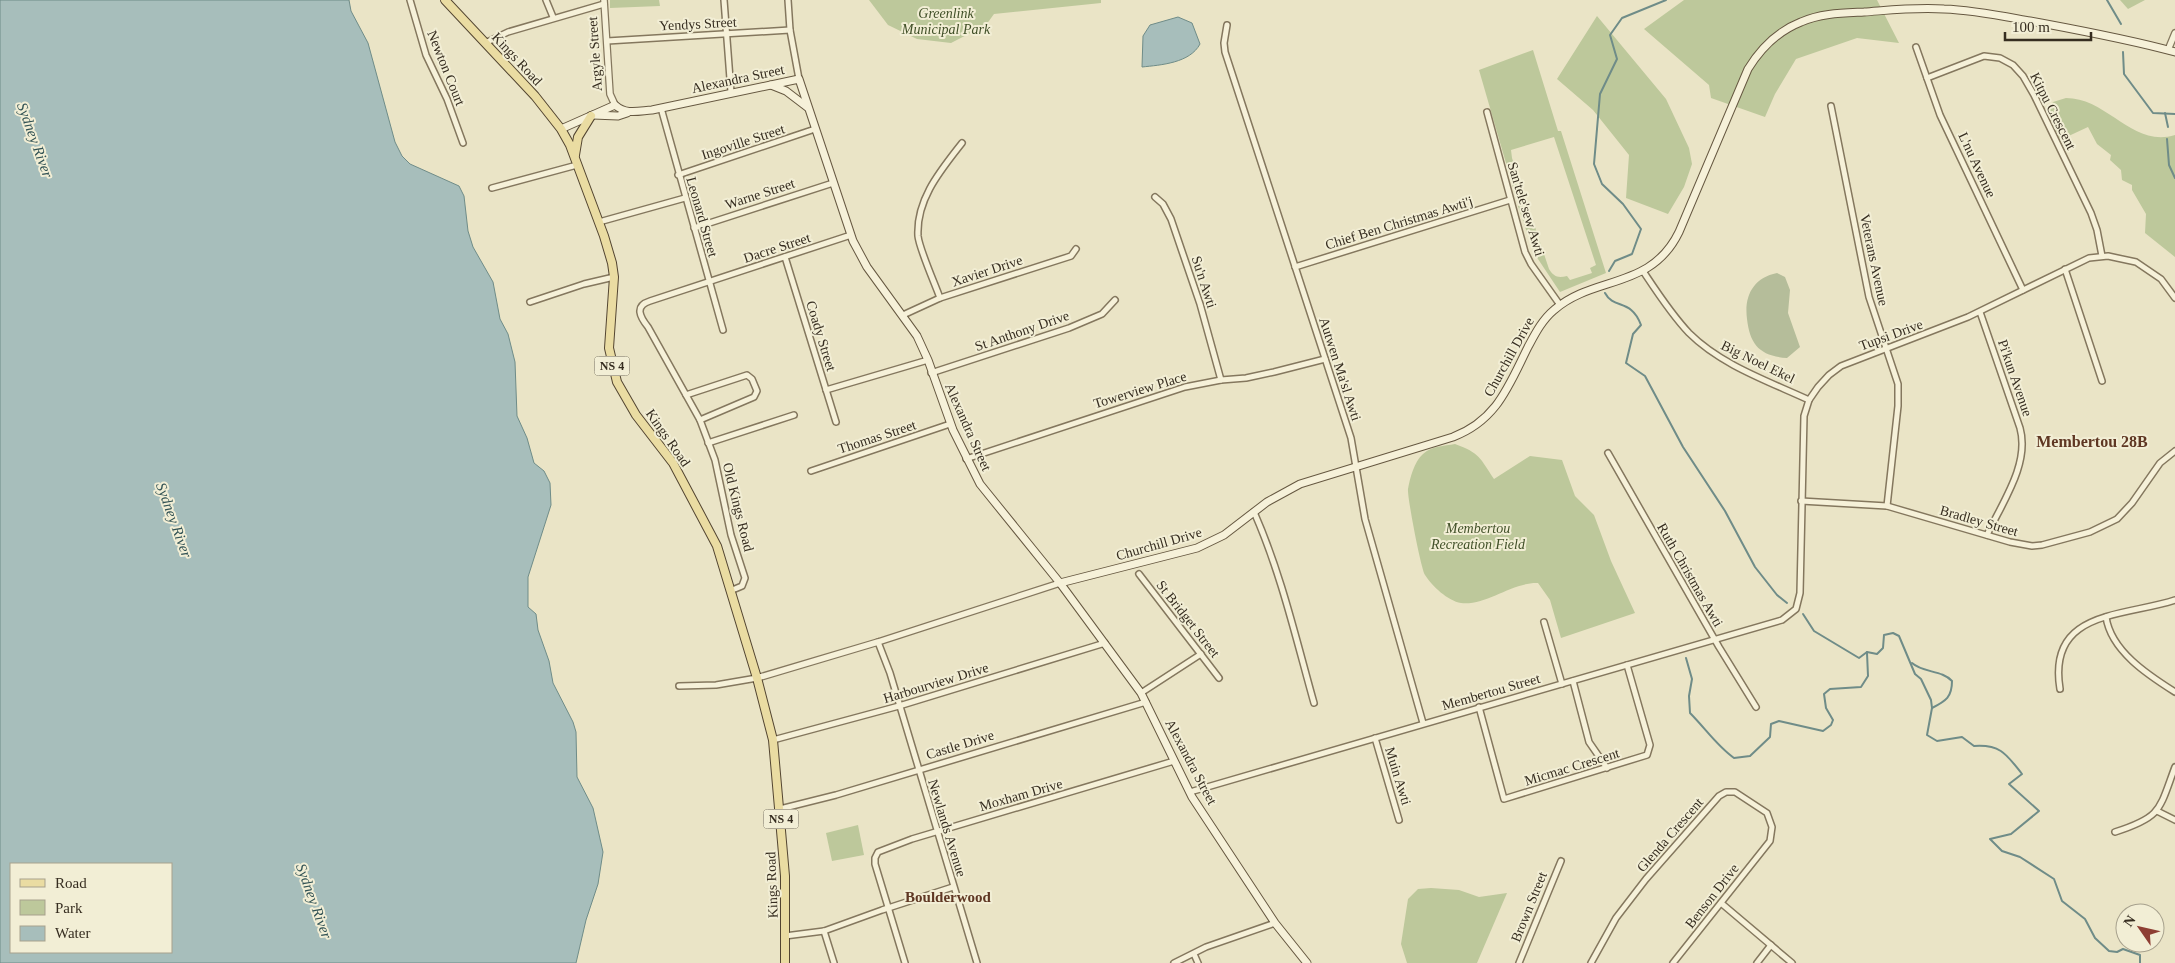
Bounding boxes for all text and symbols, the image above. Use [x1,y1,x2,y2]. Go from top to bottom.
park label: Greenlink Municipal Park [901,6,991,37]
scale bar [2005,10,2091,42]
street label: Yendys Street [659,14,737,34]
street label: Argyle Street [585,16,605,92]
text: 100 m [2012,19,2050,35]
street label: Newton Court [424,28,468,108]
street label: Kings Road [489,30,545,88]
street label: Alexandra Street [690,62,786,96]
street label: Kitpu Crescent [2027,70,2079,152]
water label: Sydney River [14,100,56,180]
street label: Ingoville Street [699,121,787,163]
street label: L'nu Avenue [1955,130,1999,200]
street label: San'tele'sew Awti [1505,160,1547,258]
street label: Leonard Street [683,175,721,259]
street label: Warne Street [723,176,797,212]
street label: Chief Ben Christmas Awti'j [1324,193,1474,253]
street label: Veterans Avenue [1857,213,1891,307]
street label: Dacre Street [742,230,813,266]
street label: Xavier Drive [950,253,1024,289]
street label: Su'n Awti [1189,254,1219,310]
street label: Coady Street [803,299,839,373]
street label: St Anthony Drive [973,308,1071,354]
street label: Autwen Ma'sl Awti [1316,315,1364,423]
street label: Churchill Drive [1481,315,1537,399]
street label: Tupsi Drive [1857,317,1925,353]
street label: Big Noel Ekel [1719,338,1797,386]
street label: Pi'kun Avenue [1995,338,2035,418]
road number: NS 4 [594,356,630,376]
street label: Towerview Place [1092,369,1188,411]
street label: Alexandra Street [942,381,994,473]
street label: Kings Road [643,406,693,470]
street label: Thomas Street [836,417,918,457]
district label: Membertou 28B [2036,433,2148,450]
street label: Old Kings Road [720,461,756,553]
water label: Sydney River [153,480,195,560]
street label: Bradley Street [1938,503,2020,539]
park label: Membertou Recreation Field [1430,521,1526,552]
street label: Ruth Christmas Awti [1654,521,1726,629]
street label: Churchill Drive [1115,525,1203,563]
street label: St Bridget Street [1153,578,1223,660]
street label: Harbourview Drive [882,660,990,706]
street label: Membertou Street [1440,671,1542,713]
street label: Alexandra Street [1162,717,1220,807]
street label: Castle Drive [924,728,996,762]
street label: Muin Awti [1382,745,1414,807]
street label: Micmac Crescent [1523,745,1621,789]
street label: Moxham Drive [978,776,1064,814]
street label: Newlands Avenue [925,777,969,879]
street label: Glenda Crescent [1634,795,1706,875]
road number: NS 4 [764,810,798,829]
street label: Kings Road [763,852,781,918]
water label: Sydney River [293,861,335,941]
street label: Benson Drive [1682,861,1742,931]
legend [10,863,172,953]
street label: Brown Street [1508,870,1550,944]
text: Road [55,875,87,891]
district label: Boulderwood [905,889,992,905]
text: Park [55,900,83,916]
north arrow [2115,903,2165,953]
text: N [2121,913,2139,929]
text: Water [55,925,90,941]

